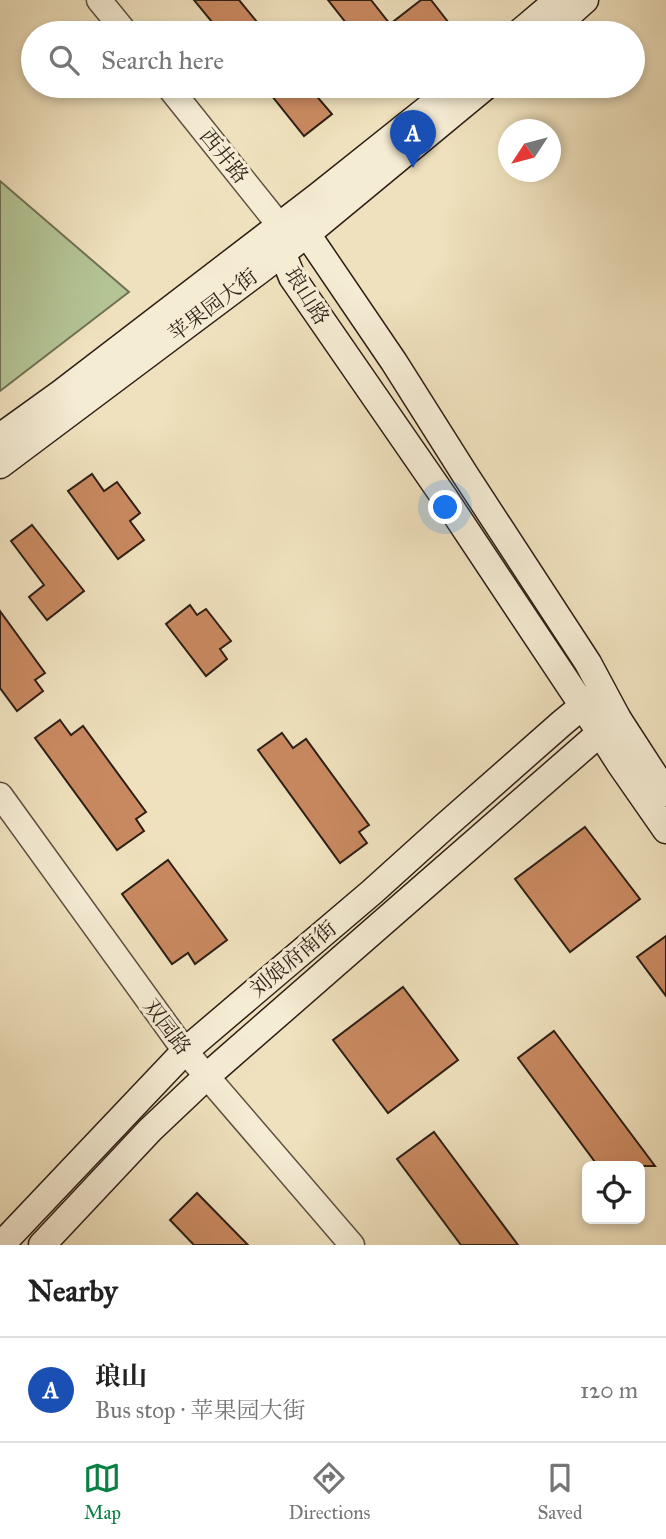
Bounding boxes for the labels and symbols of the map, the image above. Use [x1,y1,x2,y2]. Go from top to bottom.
pin: A [390,110,436,168]
north arrow [498,119,561,182]
street label: 西井路 [194,123,254,189]
street label: 琅山路 [279,262,335,330]
street label: 苹果园大街 [163,263,263,347]
your location [428,490,462,524]
street label: 刘娘府南街 [244,915,342,1003]
street label: 双园路 [138,994,196,1060]

